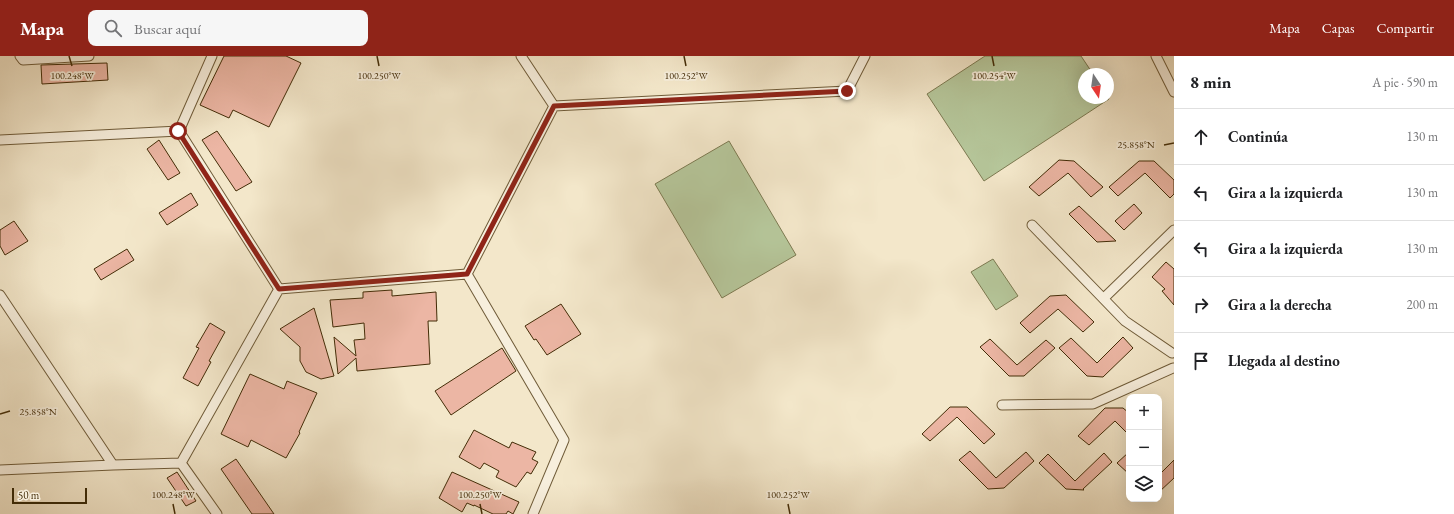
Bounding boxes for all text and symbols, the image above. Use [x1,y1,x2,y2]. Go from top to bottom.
search box [88,10,368,46]
text: Mapa [20,16,64,41]
icon: search [102,17,124,39]
text: Buscar aquí [134,19,201,38]
text: Mapa [1269,19,1300,37]
text: Capas [1322,19,1354,37]
text: Compartir [1376,19,1434,37]
north arrow [1078,68,1114,104]
text: 100.248°W [50,69,94,82]
text: 100.250°W [357,69,401,82]
text: 100.252°W [664,69,708,82]
text: 100.254°W [972,69,1016,82]
text: 8 min [1190,71,1231,93]
text: A pie · 590 m [1372,74,1438,91]
route end [838,82,856,100]
route start [169,122,187,140]
icon: ahead [1190,126,1212,148]
text: Continúa [1228,127,1288,146]
text: 130 m [1407,128,1438,145]
text: 25.858°N [1117,138,1155,151]
icon: left [1190,182,1212,204]
text: Gira a la izquierda [1228,183,1343,202]
text: 130 m [1407,184,1438,201]
icon: left [1190,238,1212,260]
text: Gira a la izquierda [1228,239,1343,258]
text: 130 m [1407,240,1438,257]
icon: right [1190,294,1212,316]
text: Gira a la derecha [1228,295,1332,314]
text: 200 m [1407,296,1438,313]
icon: arrive [1190,350,1212,372]
text: Llegada al destino [1228,351,1340,370]
map controls [1126,394,1162,502]
button: + [1126,394,1162,430]
text: 25.858°N [19,405,57,418]
button: − [1126,430,1162,466]
button: layers [1126,466,1162,502]
scale bar [12,486,87,505]
text: 50 m [18,488,39,502]
text: 100.248°W [151,488,195,501]
text: 100.250°W [458,488,502,501]
text: 100.252°W [766,488,810,501]

